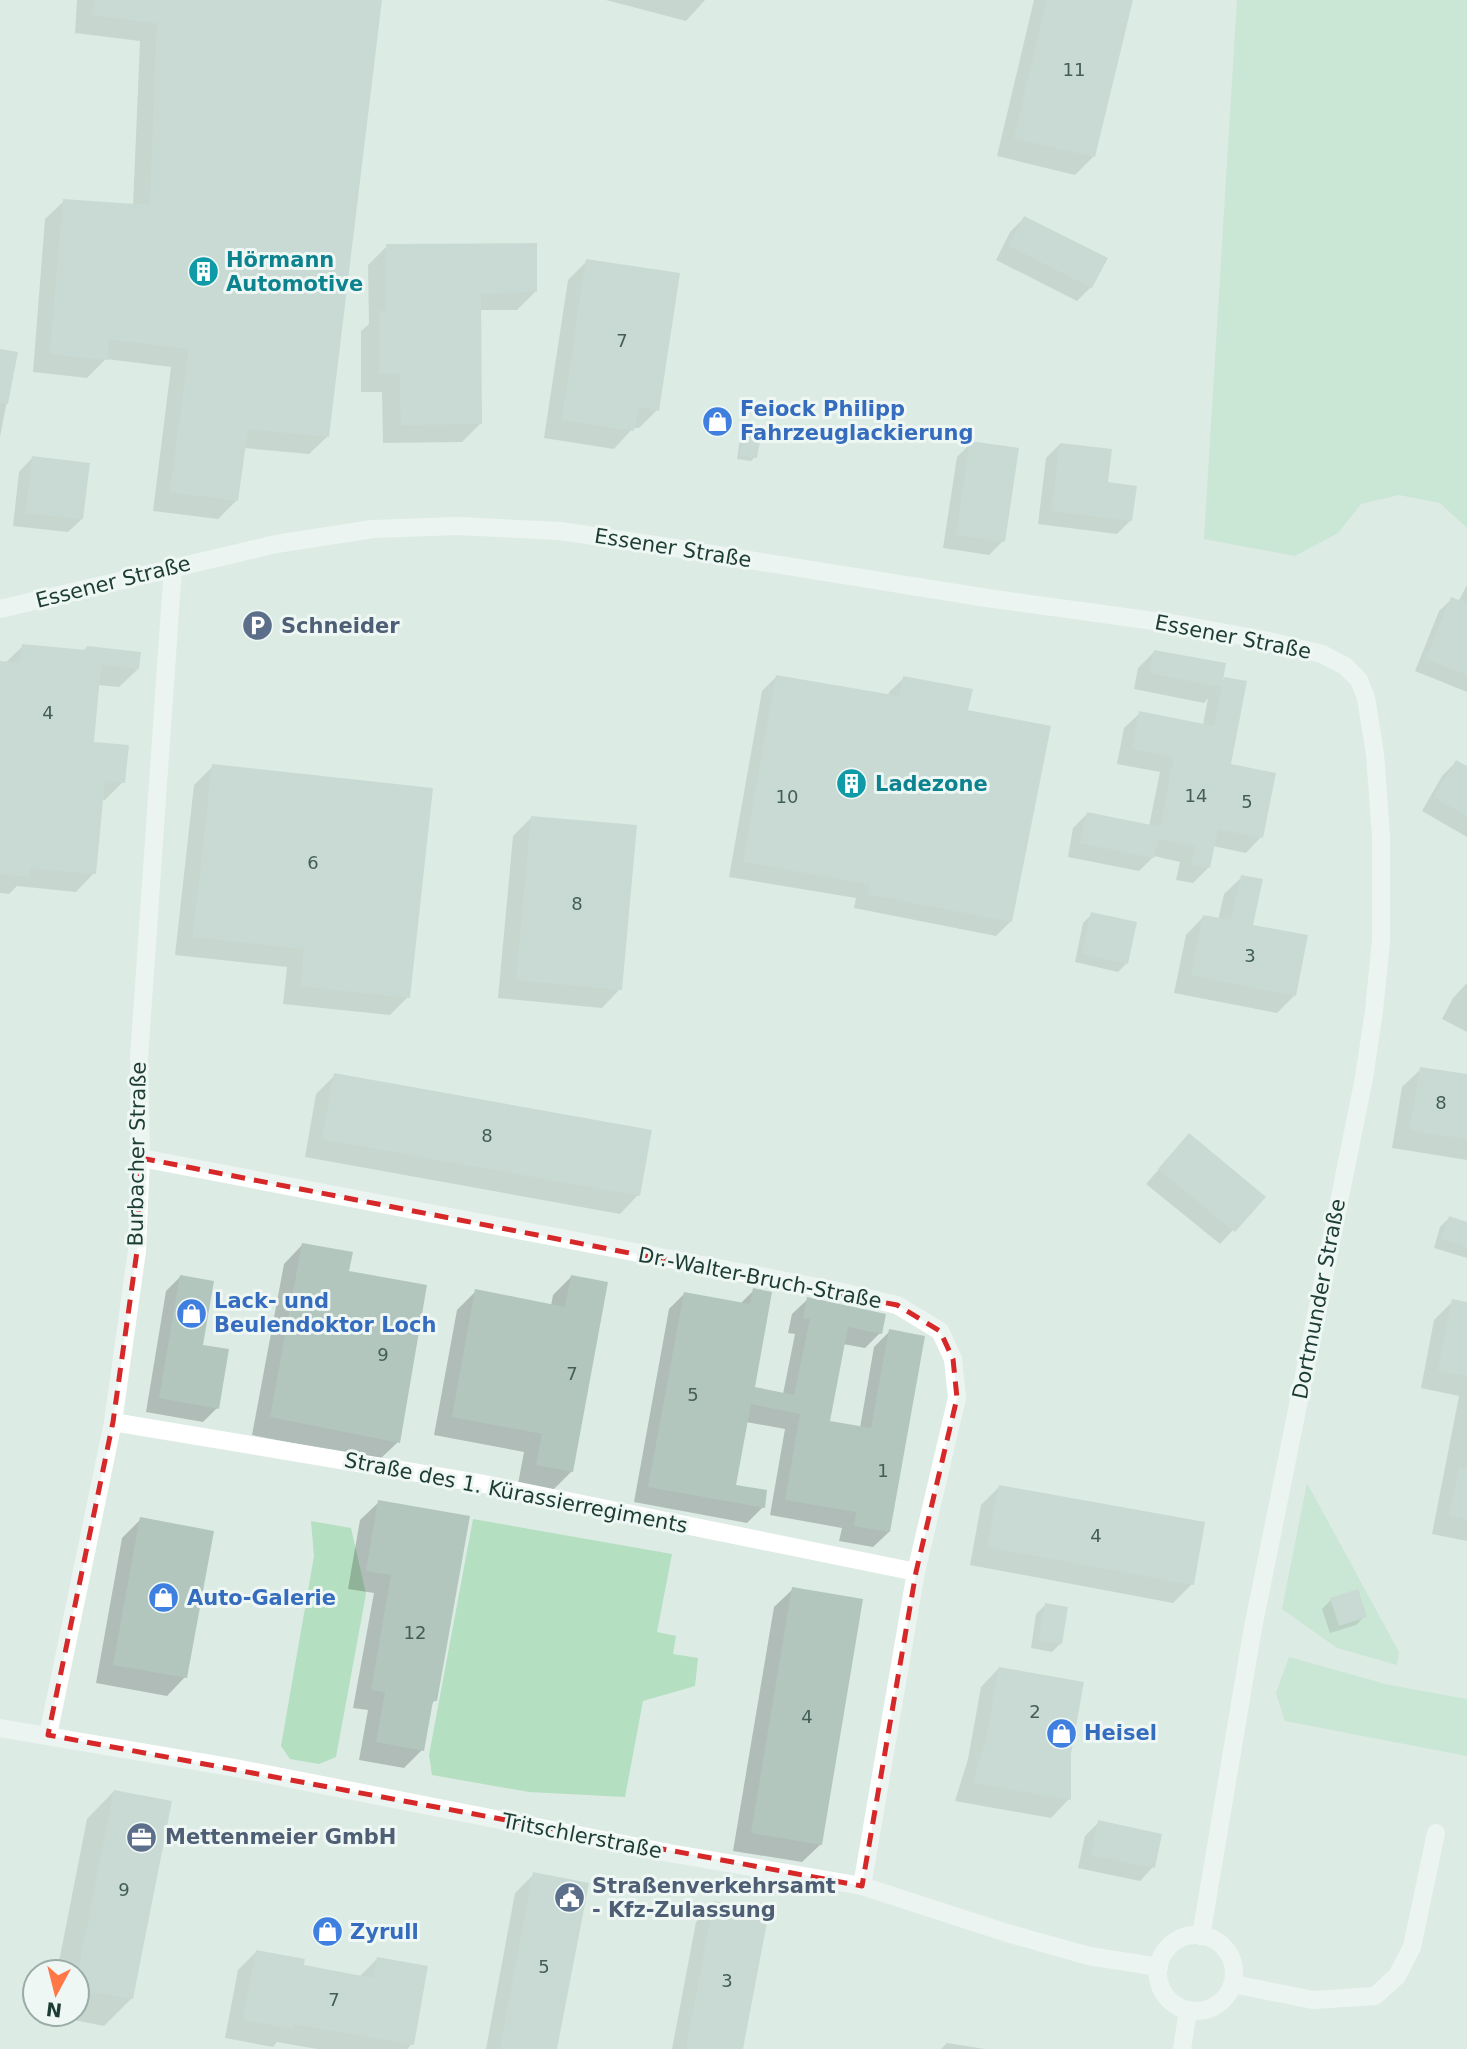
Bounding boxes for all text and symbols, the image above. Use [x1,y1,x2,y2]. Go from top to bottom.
house number: 11 [1063,59,1085,80]
place label: Hörmann Automotive [226,248,363,296]
building icon: Hörmann Automotive [186,255,220,289]
house number: 7 [616,330,628,351]
place label: Feiock Philipp Fahrzeuglackierung [740,397,974,445]
shop icon: Feiock Philipp Fahrzeuglackierung [700,404,734,438]
street label: Essener Straße [593,524,753,572]
street label: Essener Straße [33,551,193,613]
parking icon: Schneider [241,609,275,643]
street label: Essener Straße [1153,610,1313,664]
place label: Schneider [281,614,400,638]
house number: 4 [42,702,54,723]
building icon: Ladezone [835,767,869,801]
place label: Ladezone [875,772,988,796]
house number: 14 [1185,785,1207,806]
house number: 10 [776,786,798,807]
house number: 5 [1241,791,1253,812]
house number: 6 [307,852,319,873]
house number: 8 [571,893,583,914]
house number: 3 [1244,945,1256,966]
street label: Burbacher Straße [123,1061,151,1247]
house number: 8 [1435,1092,1447,1113]
house number: 8 [481,1125,493,1146]
street label: Dortmunder Straße [1288,1197,1350,1401]
street label: Dr.-Walter-Bruch-Straße [636,1243,884,1313]
place label: Lack- und Beulendoktor Loch [214,1289,436,1337]
shop icon: Lack- und Beulendoktor Loch [174,1296,208,1330]
house number: 9 [377,1344,389,1365]
house number: 7 [566,1363,578,1384]
house number: 5 [687,1384,699,1405]
street label: Straße des 1. Kürassierregiments [342,1448,690,1538]
house number: 1 [877,1460,889,1481]
house number: 4 [1090,1525,1102,1546]
shop icon: Auto-Galerie [147,1581,181,1615]
place label: Auto-Galerie [187,1586,336,1610]
house number: 12 [404,1622,426,1643]
house number: 2 [1029,1701,1041,1722]
house number: 4 [801,1706,813,1727]
shop icon: Heisel [1044,1716,1078,1750]
place label: Heisel [1084,1721,1157,1745]
street label: Tritschlerstraße [499,1809,664,1863]
office icon: Mettenmeier GmbH [125,1820,159,1854]
place label: Mettenmeier GmbH [165,1825,396,1849]
place label: Straßenverkehrsamt - Kfz-Zulassung [592,1874,836,1922]
house number: 9 [118,1879,130,1900]
public building icon: Straßenverkehrsamt - Kfz-Zulassung [552,1881,586,1915]
shop icon: Zyrull [310,1915,344,1949]
place label: Zyrull [350,1920,419,1944]
house number: 5 [538,1956,550,1977]
north arrow [21,1958,91,2028]
house number: 3 [721,1970,733,1991]
house number: 7 [328,1989,340,2010]
text: N [45,1998,63,2022]

